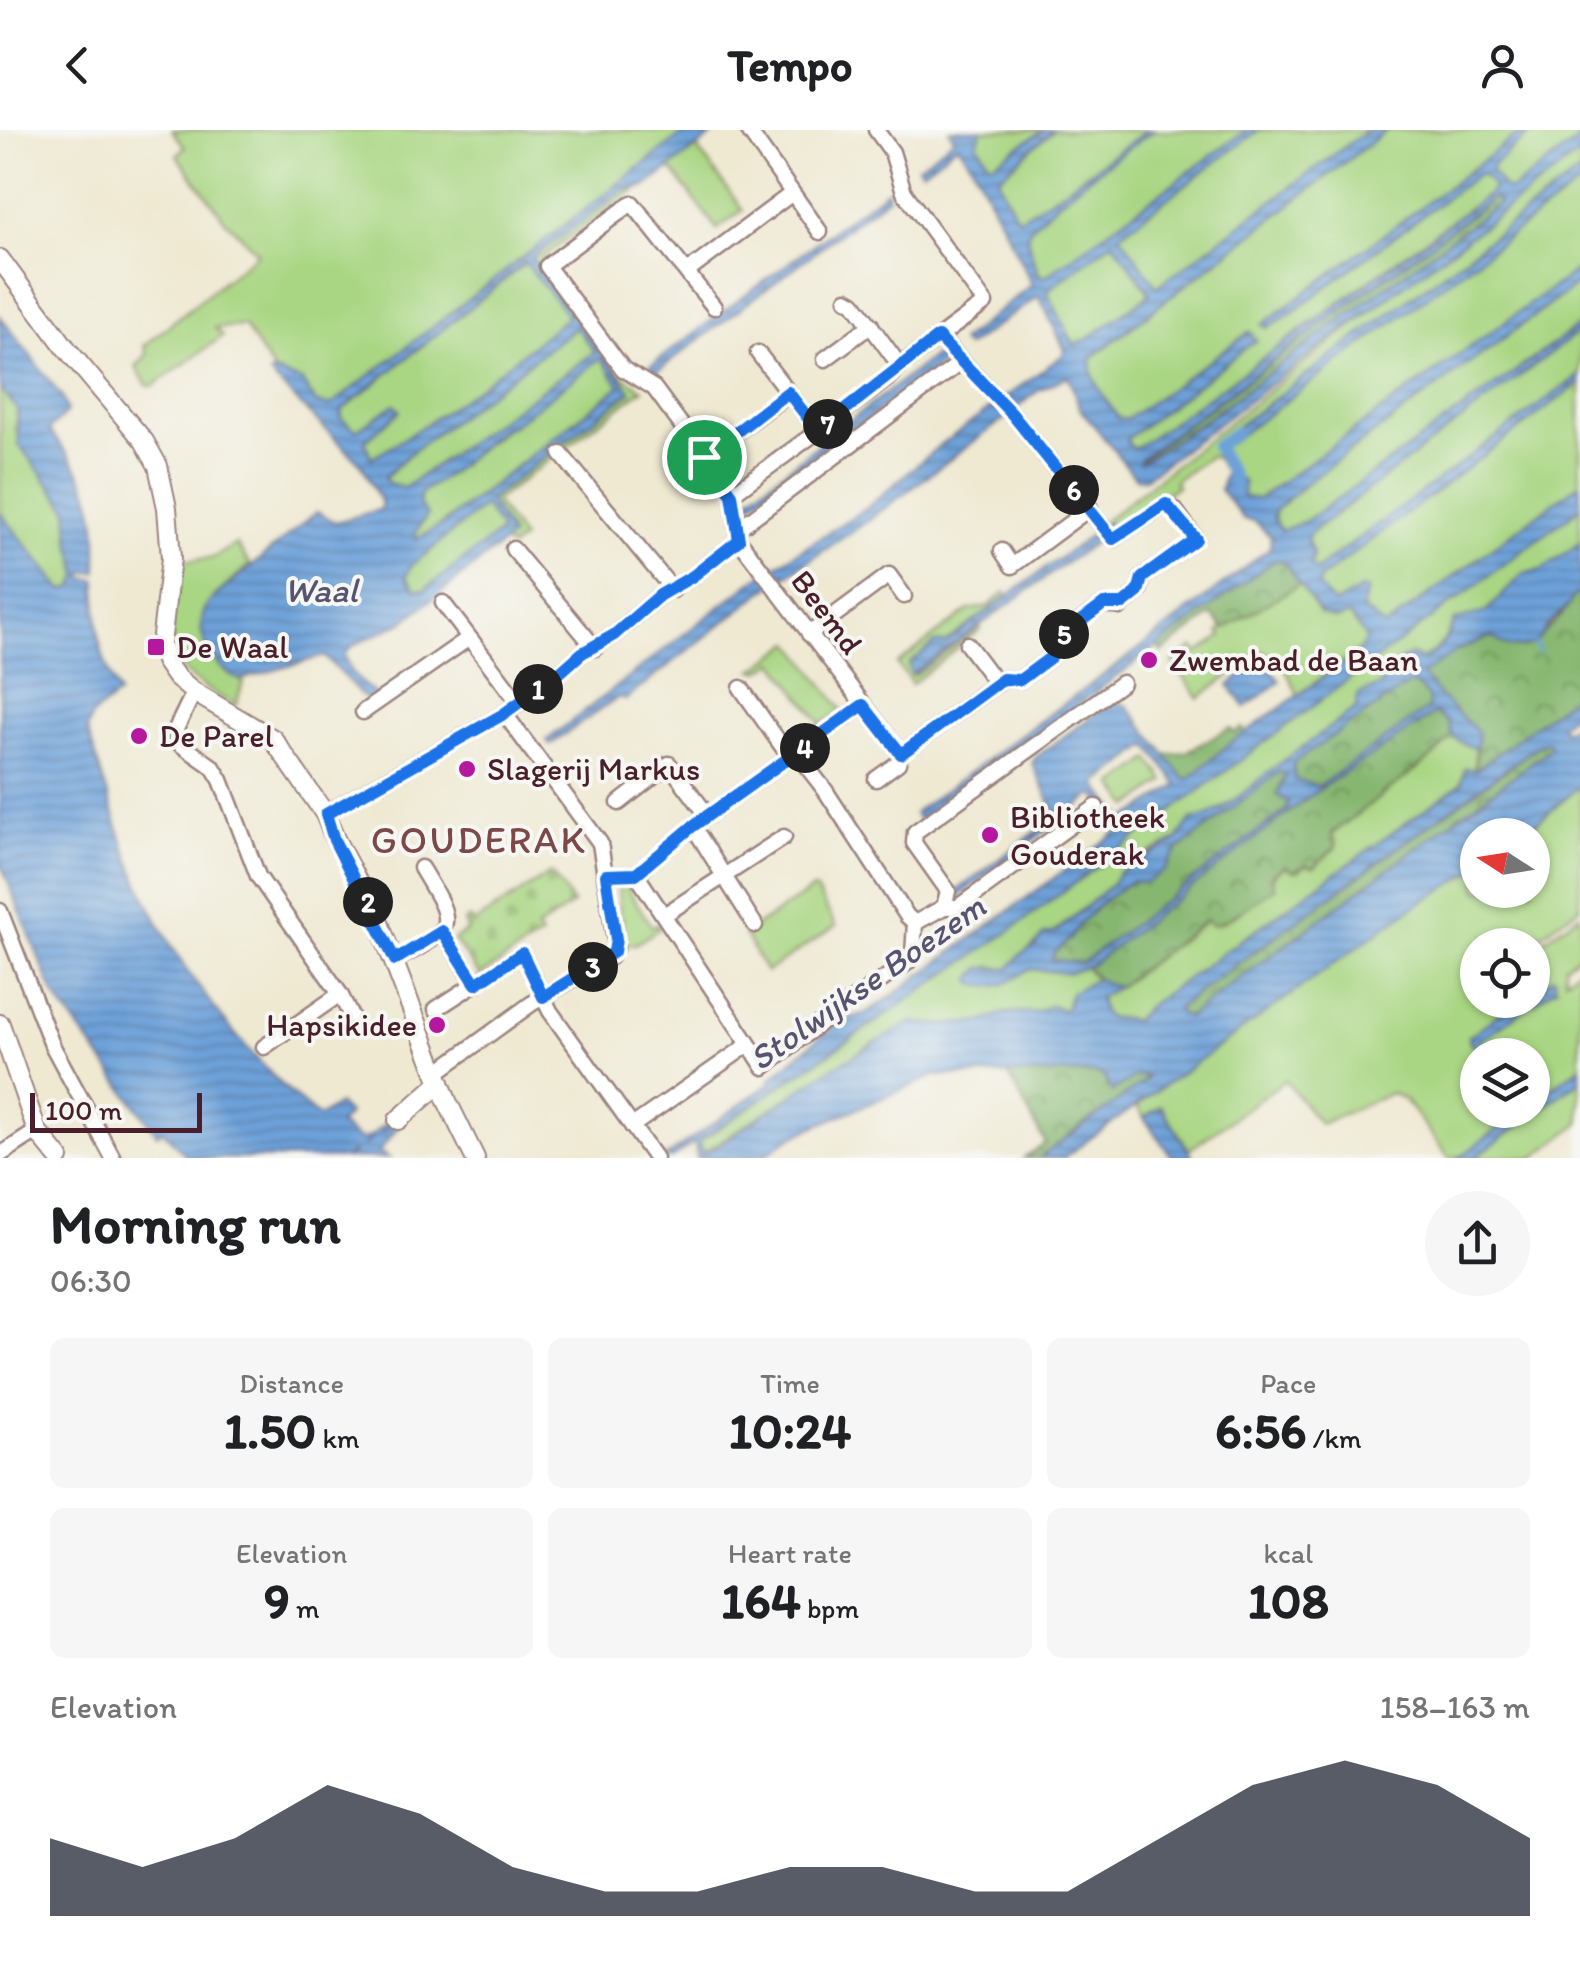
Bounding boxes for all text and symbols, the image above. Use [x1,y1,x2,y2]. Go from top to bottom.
icon: back [50,38,105,93]
text: Tempo [727,38,853,92]
icon: person [1475,38,1530,93]
pin: 7 [803,399,853,449]
text: 7 [821,407,835,441]
pin [662,415,747,500]
icon: arrive [677,430,732,485]
pin: 6 [1049,465,1099,515]
text: 6 [1067,473,1081,507]
street label: Beemd [783,563,871,661]
water label: Waal [284,569,360,611]
pin: 5 [1039,609,1089,659]
text: 5 [1057,617,1071,651]
place label: De Waal [176,628,288,666]
marker: De Waal [145,636,167,658]
place label: Zwembad de Baan [1169,641,1418,679]
marker: Zwembad de Baan [1138,649,1160,671]
pin: 1 [513,664,563,714]
text: 1 [532,672,545,706]
place label: De Parel [159,717,274,755]
pin: 4 [780,723,830,773]
marker: De Parel [128,725,150,747]
text: 4 [797,731,813,765]
place label: Slagerij Markus [487,750,700,788]
marker: Slagerij Markus [456,758,478,780]
place label: Bibliotheek Gouderak [1010,798,1165,873]
district label: GOUDERAK [371,817,587,863]
north arrow [1460,818,1550,908]
map controls [1460,818,1550,1128]
marker: Bibliotheek Gouderak [979,824,1001,846]
pin: 2 [343,877,393,927]
water label: Stolwijkse Boezem [741,884,994,1079]
text: 2 [361,885,375,919]
button: locate [1460,928,1550,1018]
pin: 3 [568,942,618,992]
text: 3 [585,950,601,984]
place label: Hapsikidee [266,1006,417,1044]
marker: Hapsikidee [426,1014,448,1036]
button: layers [1460,1038,1550,1128]
scale bar [30,1088,202,1133]
text: 100 m [45,1093,122,1127]
text: Morning run [50,1191,341,1257]
button: share [1425,1191,1530,1296]
text: 06:30 [50,1262,132,1300]
text: Distance [239,1366,344,1400]
text: Time [760,1366,820,1400]
text: Pace [1260,1366,1316,1400]
text: 1.50 [224,1400,316,1461]
text: 10:24 [729,1400,851,1461]
text: 6:56 [1215,1400,1306,1461]
text: km [316,1421,360,1455]
text: /km [1306,1421,1362,1455]
text: Elevation [236,1536,347,1570]
text: Heart rate [728,1536,852,1570]
text: kcal [1263,1536,1313,1570]
text: 9 [264,1570,290,1631]
text: 164 [721,1570,801,1631]
text: 108 [1248,1570,1329,1631]
text: m [290,1591,320,1625]
text: bpm [801,1591,859,1625]
text: Elevation [50,1688,177,1726]
text: 158–163 m [1380,1688,1530,1726]

